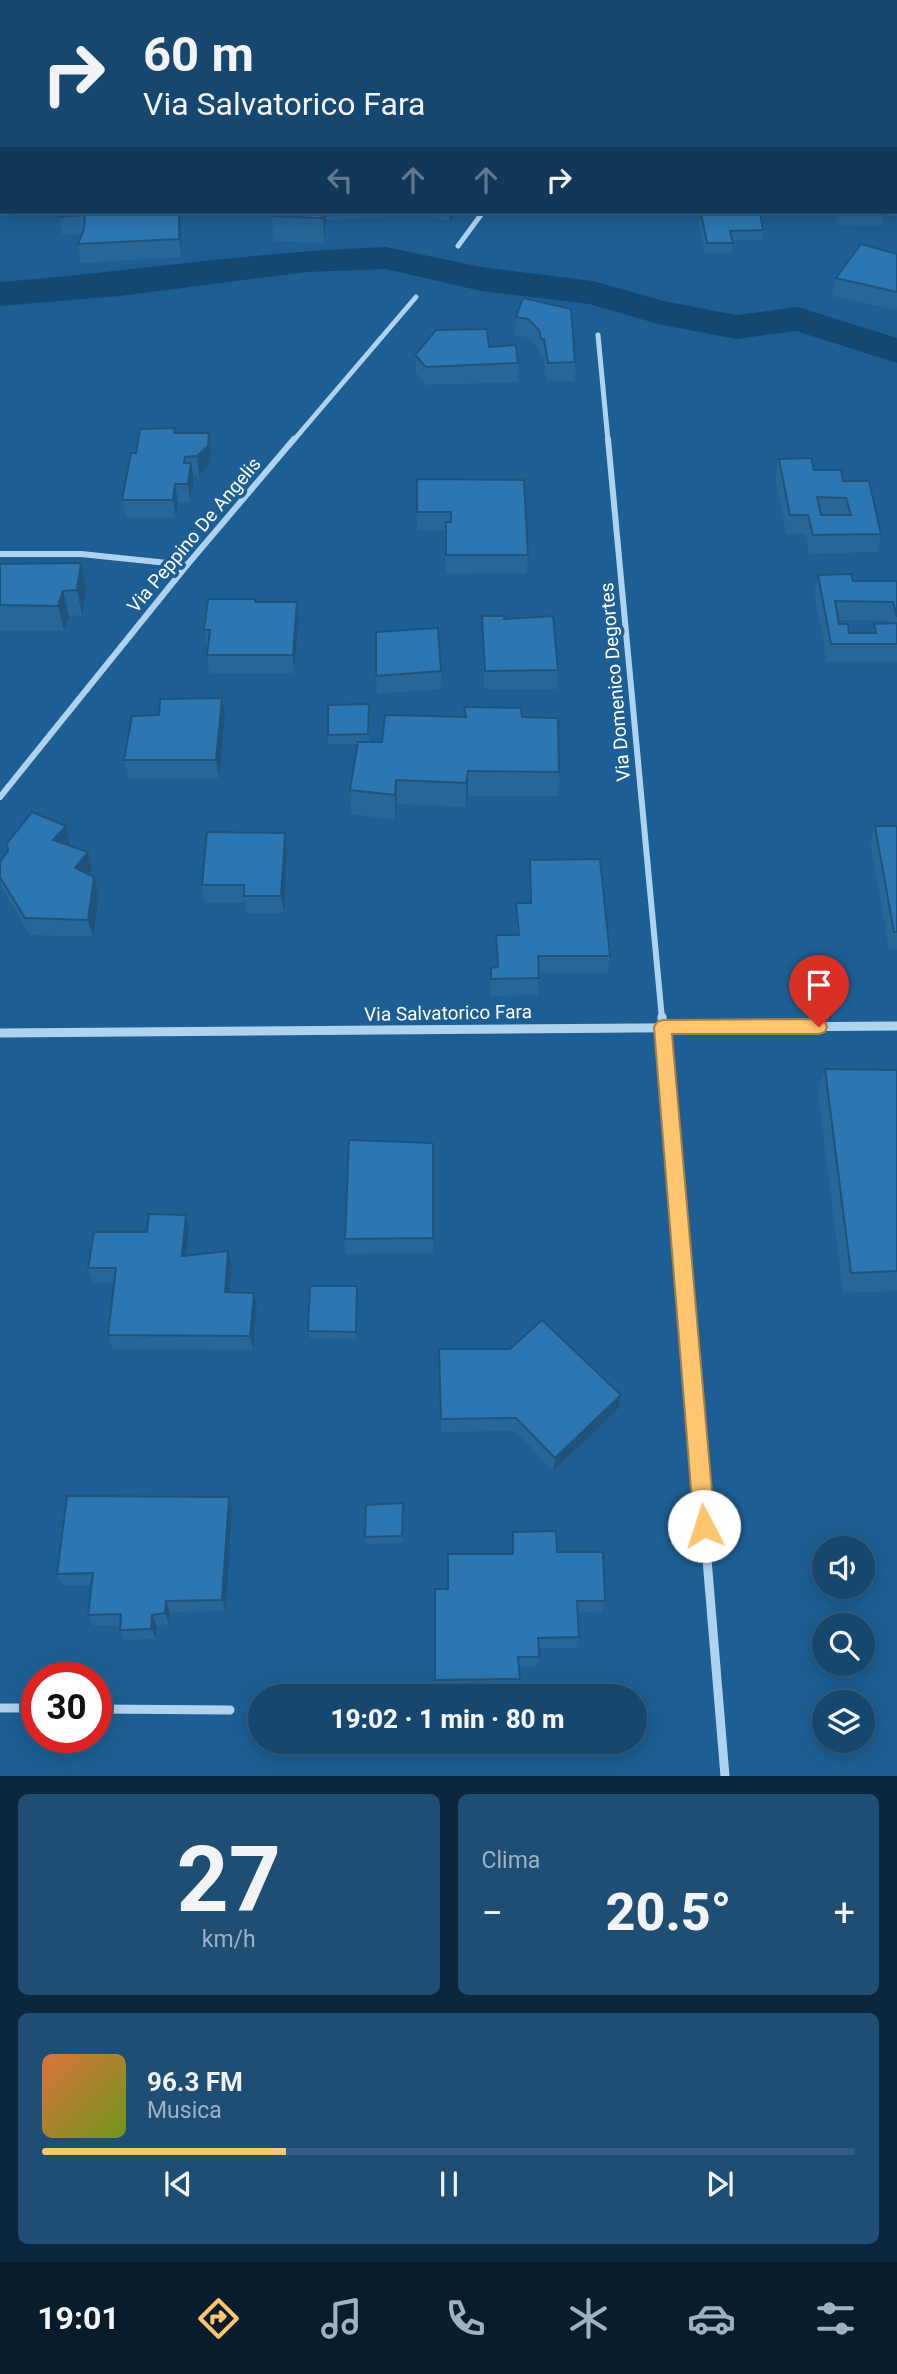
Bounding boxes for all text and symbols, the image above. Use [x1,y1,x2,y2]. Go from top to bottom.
text: 60 m [143,26,254,83]
icon: right [28,28,119,119]
text: Via Salvatorico Fara [143,85,426,123]
icon: left [321,161,359,199]
icon: ahead [394,161,432,199]
icon: ahead [467,161,505,199]
icon: right [540,161,578,199]
street label: Via Peppino De Angelis [122,453,266,617]
street label: Via Domenico Degortes [595,582,635,782]
pin [789,955,849,1027]
icon: arrive [800,966,838,1004]
street label: Via Salvatorico Fara [364,1000,532,1026]
position arrow [667,1489,741,1563]
map controls [812,1536,875,1753]
button: sound [812,1536,875,1599]
button: search [812,1613,875,1676]
speed limit sign: 30 [21,1662,112,1753]
button: layers [812,1690,875,1753]
text: 19:02 · 1 min · 80 m [330,1704,565,1734]
text: 27 [177,1827,281,1933]
text: Clima [482,1847,540,1874]
text: 20.5° [605,1882,731,1943]
text: − [482,1891,503,1935]
text: + [833,1891,855,1935]
text: km/h [202,1926,256,1953]
text: 96.3 FM [147,2067,243,2097]
text: Musica [147,2097,222,2124]
icon: previous [159,2165,197,2203]
icon: pause [430,2165,468,2203]
icon: next [701,2165,739,2203]
icon: directions [194,2294,243,2343]
icon: music [317,2294,366,2343]
icon: phone [441,2294,490,2343]
icon: climate [564,2294,613,2343]
icon: car [687,2294,736,2343]
icon: filters [811,2294,860,2343]
text: 19:01 [37,2299,120,2337]

